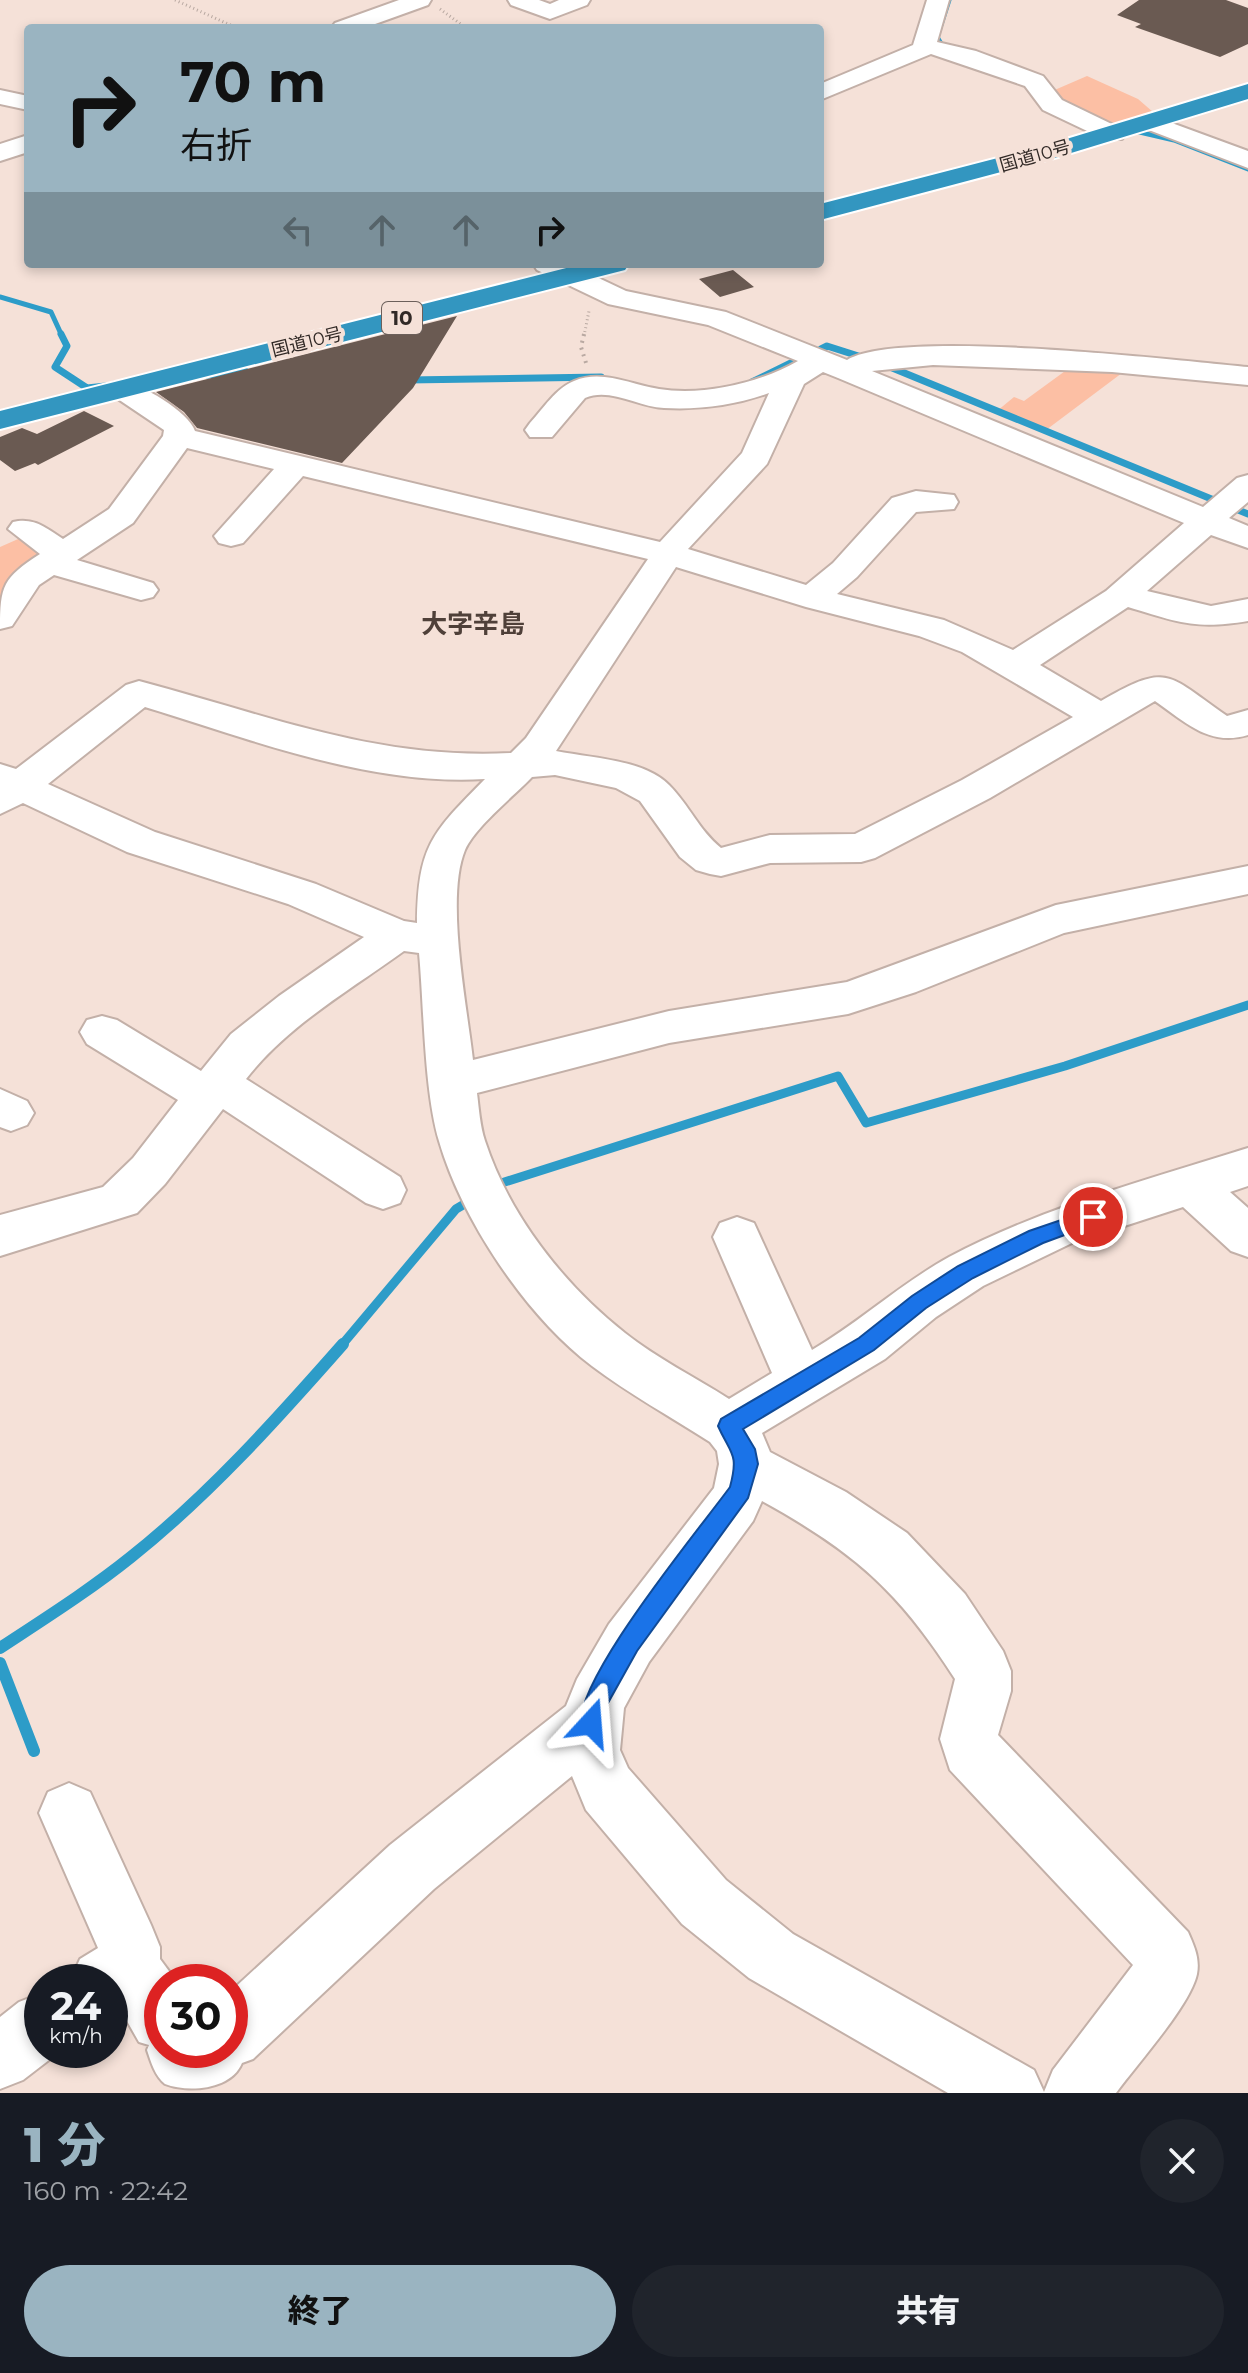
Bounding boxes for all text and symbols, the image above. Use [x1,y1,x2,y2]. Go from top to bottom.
text: 70 m [180,48,326,116]
icon: right [48,56,152,160]
text: 右折 [180,123,252,167]
street label: 国道10号 [997,135,1073,177]
icon: left [276,208,320,252]
icon: ahead [360,208,404,252]
icon: ahead [444,208,488,252]
icon: right [528,208,572,252]
road number: 10 [382,302,422,334]
street label: 国道10号 [269,323,345,361]
district label: 大字辛島 [421,608,525,640]
pin [1059,1183,1127,1251]
icon: arrive [1071,1195,1115,1239]
position arrow [549,1681,633,1765]
speed limit sign: 30 [144,1964,248,2068]
text: 24 [51,1981,101,2030]
text: km/h [49,2024,103,2048]
text: 1 分 [24,2116,105,2174]
button: close [1140,2119,1224,2203]
text: 160 m · 22:42 [24,2175,188,2207]
button: 終了 [24,2265,616,2357]
button: 共有 [632,2265,1224,2357]

